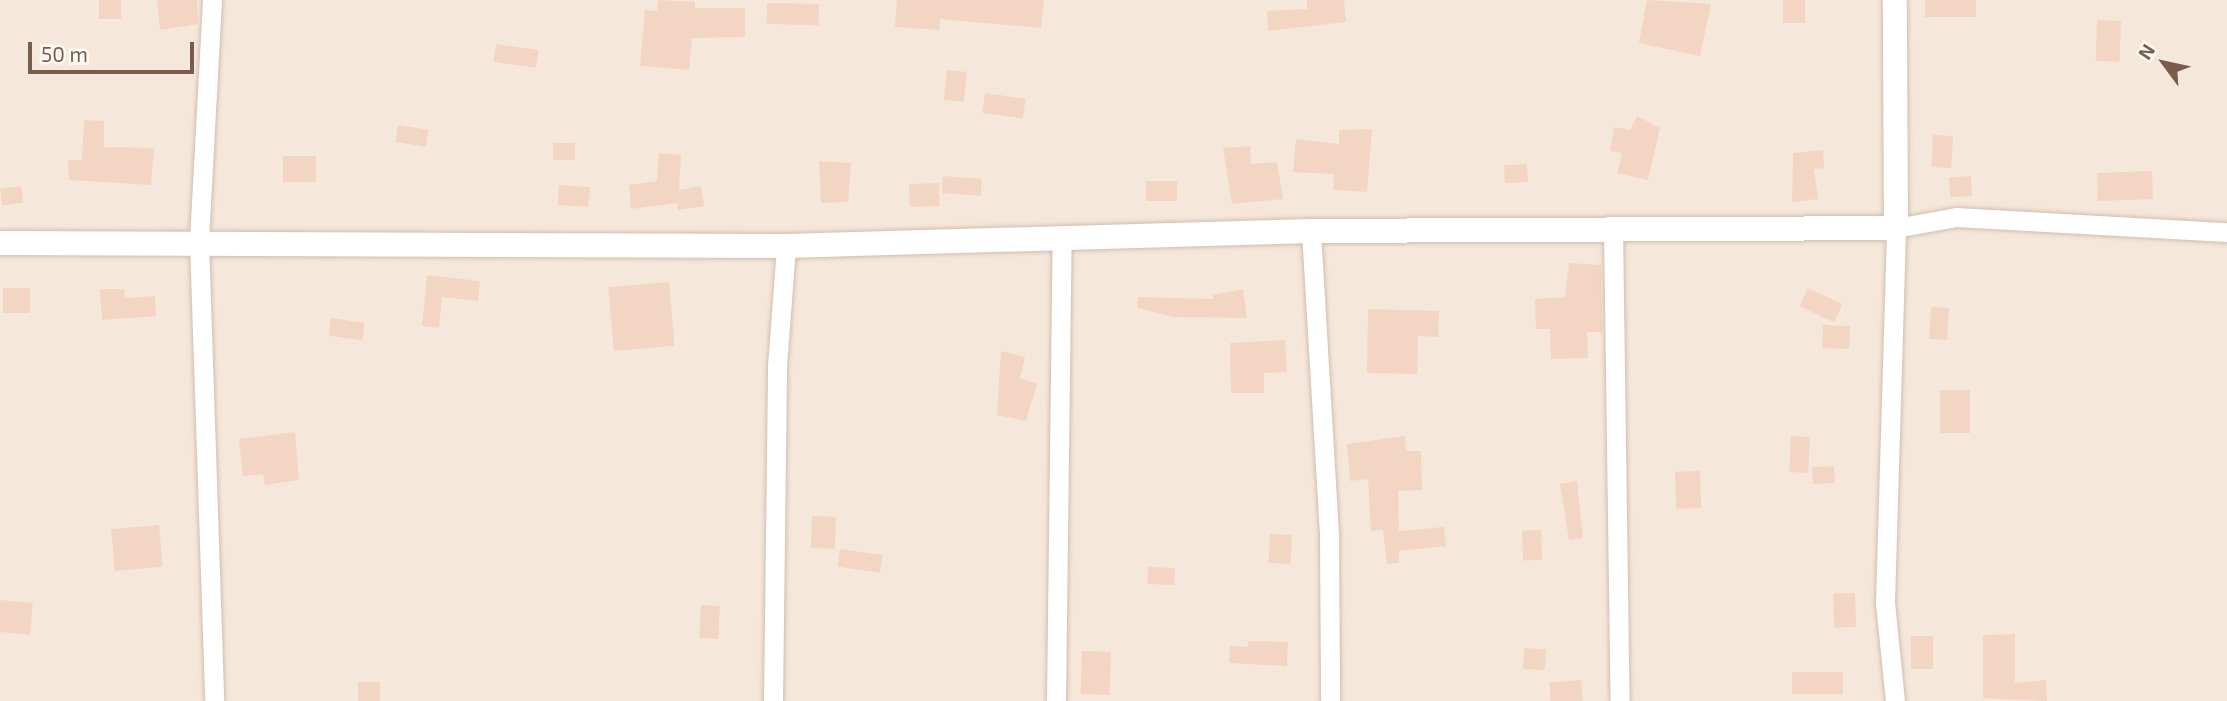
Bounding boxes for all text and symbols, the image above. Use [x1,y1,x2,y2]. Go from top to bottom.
scale bar [32,28,198,72]
north arrow [2129,28,2199,98]
text: N [2133,39,2159,63]
text: 50 m [41,41,88,66]

